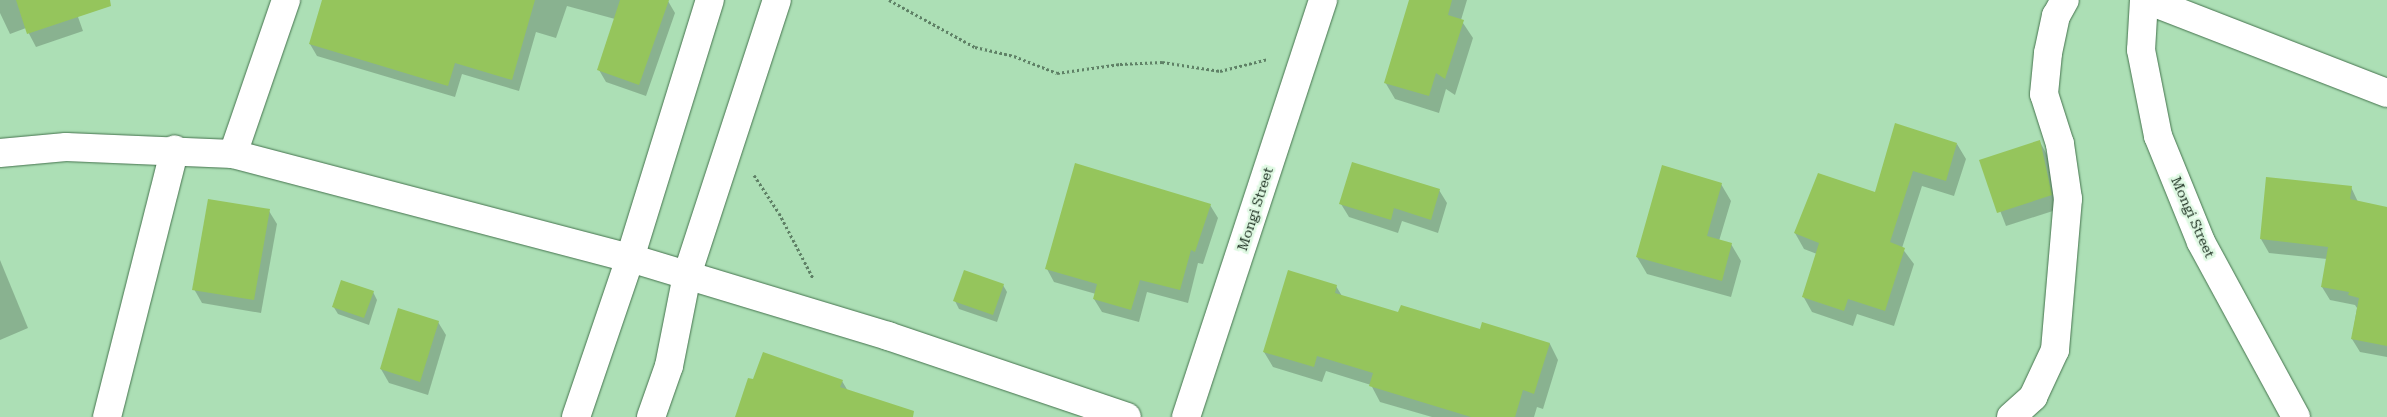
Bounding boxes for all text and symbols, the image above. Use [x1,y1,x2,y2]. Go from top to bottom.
street label: Mongi Street [1234,165,1276,253]
street label: Mongi Street [2168,174,2218,260]

